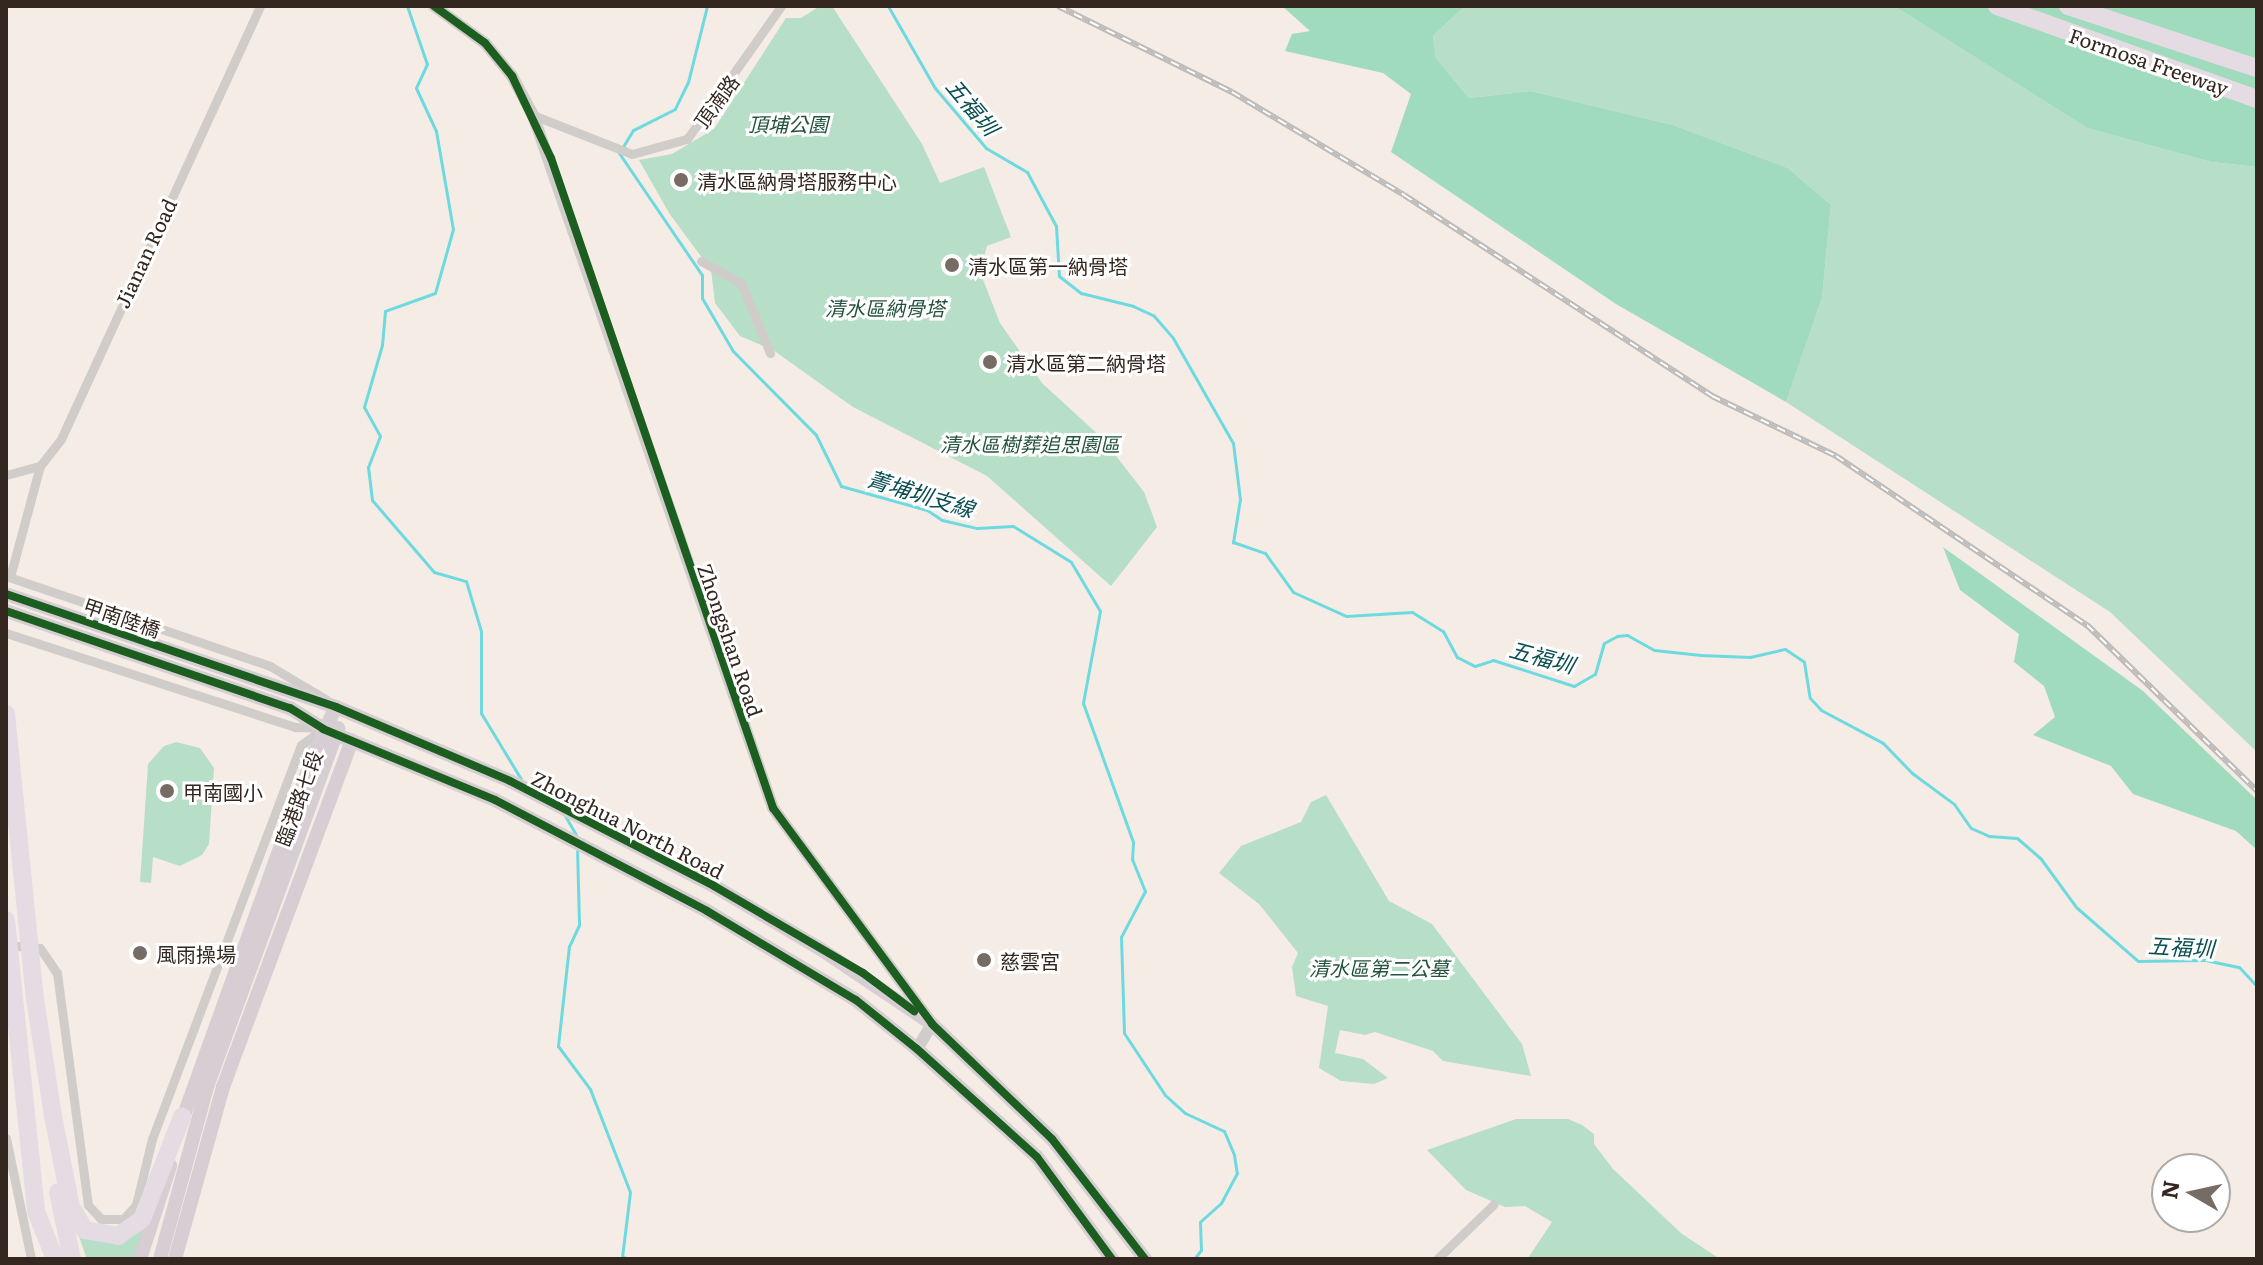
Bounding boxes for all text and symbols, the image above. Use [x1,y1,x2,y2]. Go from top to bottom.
street label: Formosa Freeway [2066,22,2232,100]
street label: 頂湳路 [689,70,743,132]
water label: 五福圳 [942,72,1004,140]
park label: 頂埔公園 [748,111,828,135]
place label: 清水區納骨塔服務中心 [697,168,897,192]
marker: 清水區納骨塔服務中心 [672,171,690,189]
street label: Jianan Road [109,195,181,311]
place label: 清水區第一納骨塔 [968,253,1128,277]
marker: 清水區第一納骨塔 [943,256,961,274]
park label: 清水區納骨塔 [825,295,945,319]
place label: 清水區第二納骨塔 [1006,350,1166,374]
marker: 清水區第二納骨塔 [981,353,999,371]
park label: 清水區樹葬追思園區 [940,431,1120,455]
water label: 菁埔圳支線 [865,464,977,522]
street label: Zhongshan Road [694,560,768,720]
street label: 甲南陸橋 [80,593,164,641]
water label: 五福圳 [1507,635,1577,677]
street label: 臨港路七段 [270,747,326,849]
street label: Zhonghua North Road [528,765,728,883]
place label: 甲南國小 [183,779,263,803]
marker: 甲南國小 [158,782,176,800]
water label: 五福圳 [2147,931,2215,961]
place label: 風雨操場 [156,941,236,965]
marker: 風雨操場 [131,944,149,962]
place label: 慈雲宮 [1000,948,1060,972]
marker: 慈雲宮 [975,951,993,969]
park label: 清水區第二公墓 [1309,955,1449,979]
north arrow [2151,1153,2231,1233]
text: N [2151,1178,2187,1201]

